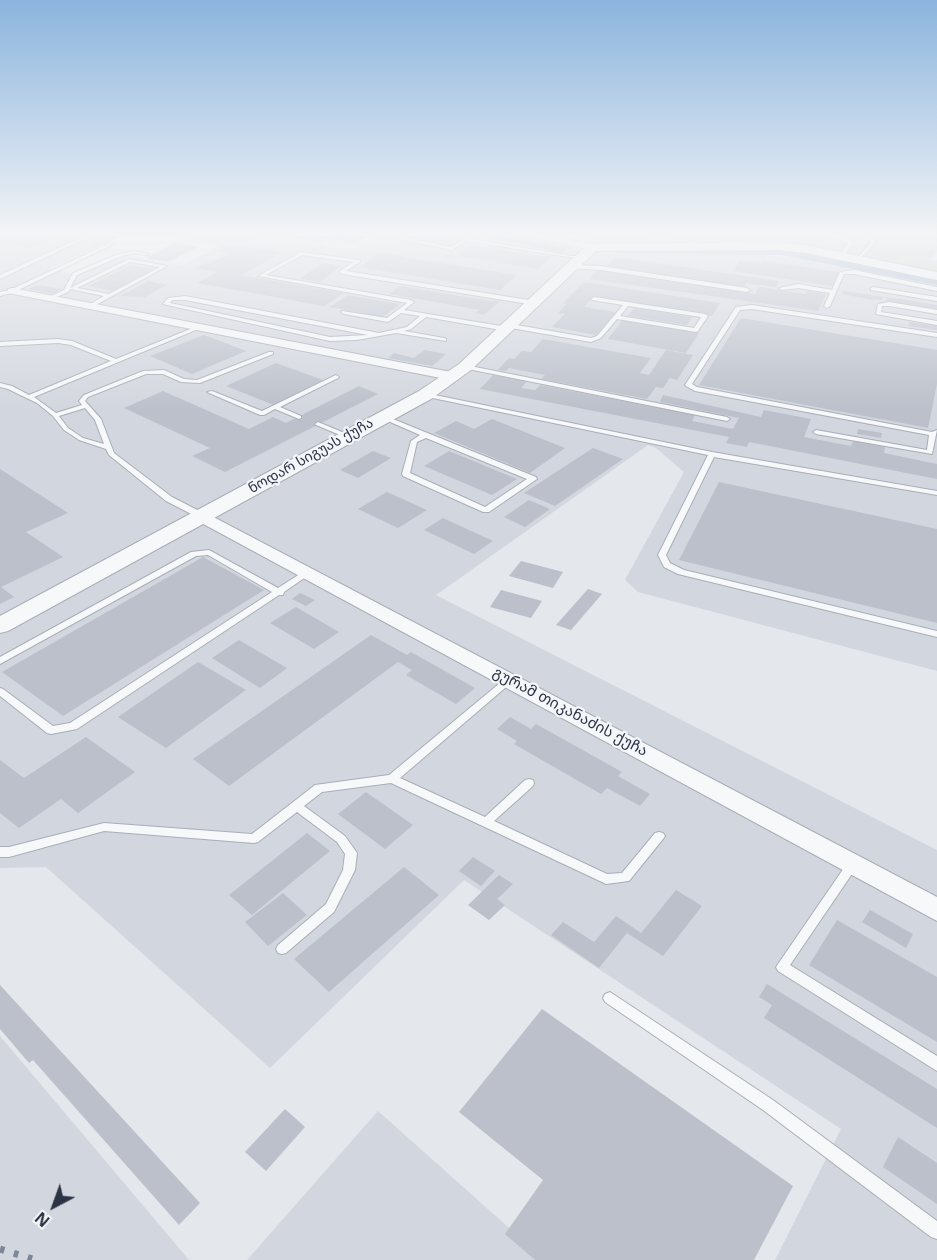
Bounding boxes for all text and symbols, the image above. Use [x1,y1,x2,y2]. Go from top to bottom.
street label: ნოდარ სიგუას ქუჩა [246,415,376,497]
street label: გურამ თიკანაძის ქუჩა [489,663,651,761]
north arrow [24,1176,84,1236]
text: N [30,1207,54,1232]

